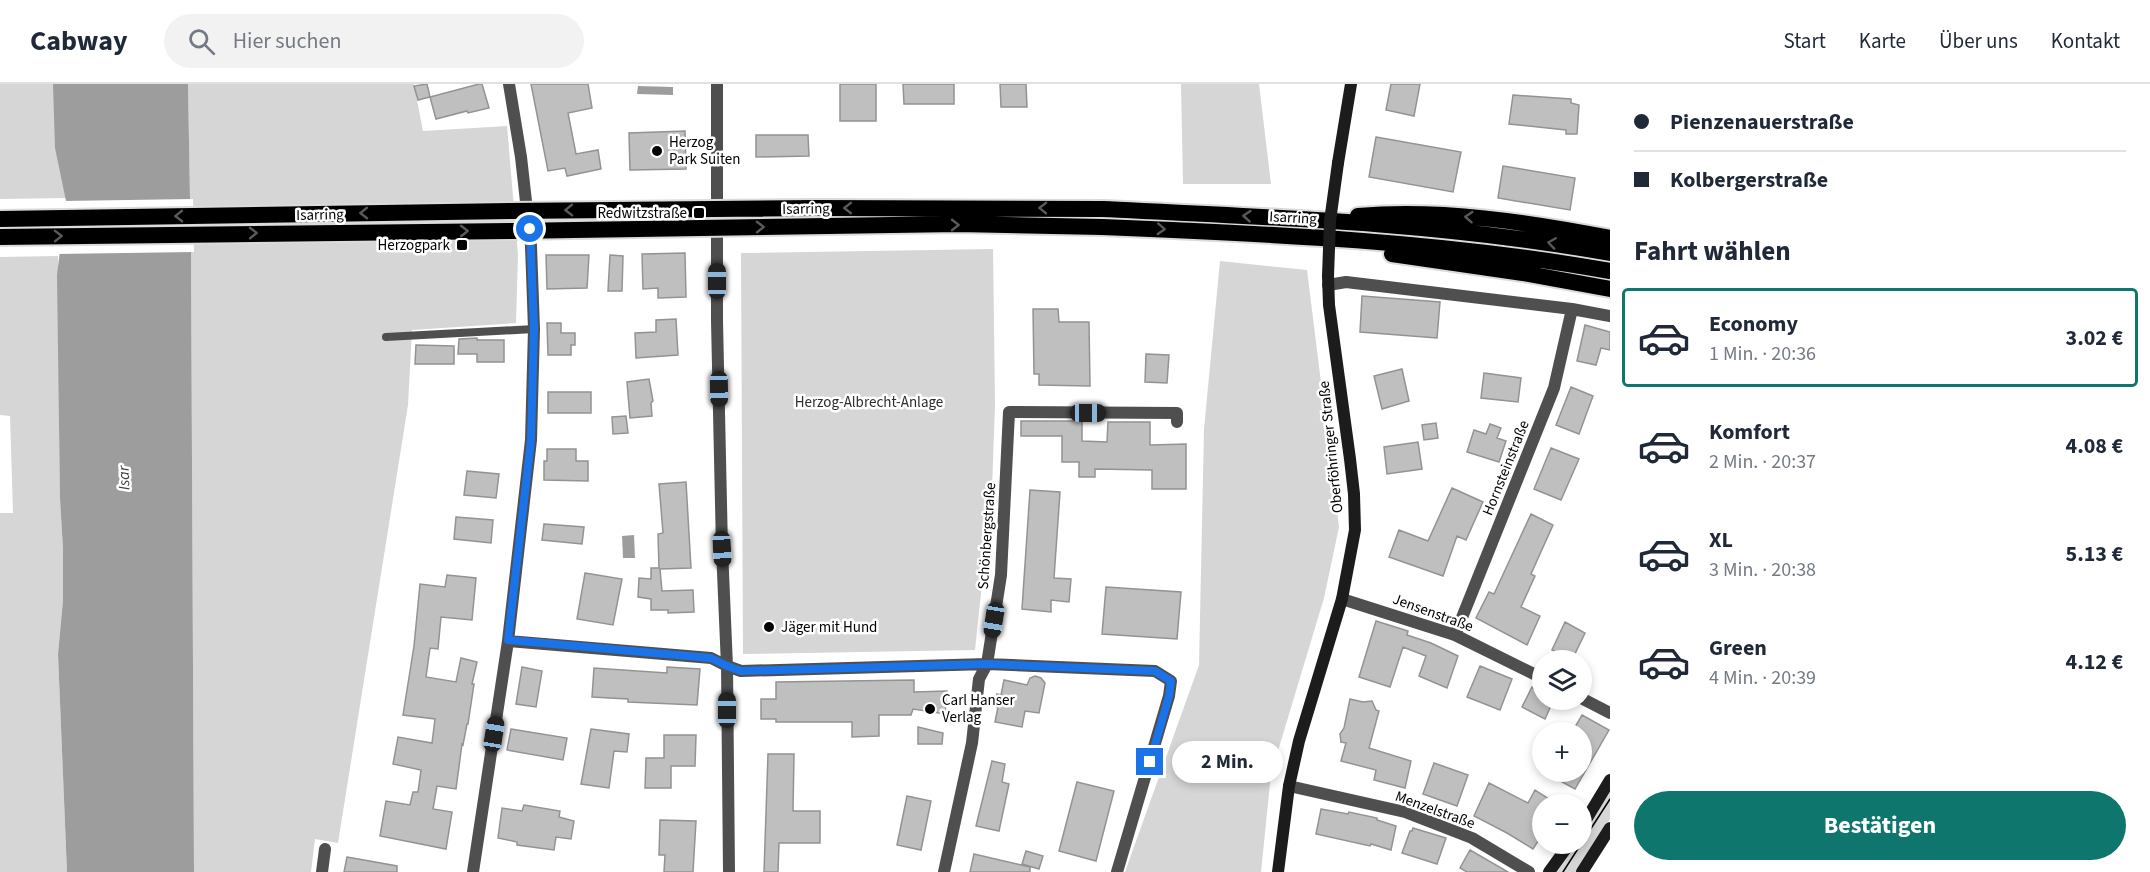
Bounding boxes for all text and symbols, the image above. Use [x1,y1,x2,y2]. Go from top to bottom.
search box [164,14,584,68]
text: Cabway [30,21,128,61]
icon: search [185,25,218,58]
text: Hier suchen [233,25,342,57]
text: Start [1783,26,1826,56]
text: Karte [1859,26,1906,56]
text: Über uns [1939,26,2018,56]
text: Kontakt [2051,26,2120,56]
text: Pienzenauerstraße [1670,106,1854,138]
place label: Herzog Park Suiten [669,132,740,170]
marker: Herzog Park Suiten [650,144,664,158]
text: Kolbergerstraße [1670,164,1828,196]
street label: Isarring [782,198,830,220]
one-way arrow [844,201,853,214]
one-way arrow [1039,202,1048,214]
place label: Redwitzstraße [597,203,687,224]
street label: Isarring [296,204,344,226]
one-way arrow [565,204,574,217]
marker: Redwitzstraße [692,206,706,220]
street label: Isarring [1269,206,1318,230]
one-way arrow [359,207,368,220]
one-way arrow [174,210,183,222]
one-way arrow [1243,210,1252,223]
one-way arrow [1465,211,1474,224]
route start [516,215,543,242]
one-way arrow [950,218,959,231]
one-way arrow [755,221,764,234]
one-way arrow [1156,223,1165,236]
one-way arrow [460,225,469,237]
one-way arrow [249,227,258,240]
one-way arrow [54,230,63,243]
text: Fahrt wählen [1634,232,1791,271]
place label: Herzogpark [377,235,451,256]
one-way arrow [1548,237,1557,249]
marker: Herzogpark [455,238,469,252]
car [708,263,726,299]
text: Economy [1709,308,1798,340]
icon: car [1637,311,1691,365]
text: 3.02 € [2066,322,2123,354]
text: 1 Min. · 20:36 [1709,340,1816,368]
car [710,371,728,407]
street label: Oberföhringer Straße [1314,380,1348,514]
park label: Herzog-Albrecht-Anlage [795,392,943,413]
car [1070,404,1106,422]
text: Komfort [1709,416,1790,448]
street label: Hornsteinstraße [1477,417,1535,519]
icon: car [1637,419,1691,473]
text: 4.08 € [2066,430,2123,462]
text: 2 Min. · 20:37 [1709,448,1816,476]
water label: Isar [113,464,135,491]
street label: Schönbergstraße [973,482,1001,590]
text: XL [1709,524,1733,556]
icon: car [1637,527,1691,581]
car [712,531,732,567]
text: 5.13 € [2066,538,2123,570]
text: 3 Min. · 20:38 [1709,556,1816,584]
street label: Jensenstraße [1390,589,1476,637]
car [982,601,1006,639]
place label: Jäger mit Hund [781,617,877,638]
marker: Jäger mit Hund [762,620,776,634]
text: Green [1709,632,1767,664]
icon: car [1637,635,1691,689]
text: 4.12 € [2066,646,2123,678]
map controls [1532,650,1592,854]
button: layers [1532,650,1592,710]
text: 4 Min. · 20:39 [1709,664,1816,692]
place label: Carl Hanser Verlag [942,690,1015,728]
car [718,692,736,728]
marker: Carl Hanser Verlag [923,702,937,716]
car [482,715,506,753]
button: + [1532,722,1592,782]
callout: 2 Min. [1171,741,1282,783]
route end [1136,748,1163,775]
text: 2 Min. [1201,748,1254,776]
street label: Menzelstraße [1392,786,1478,834]
button: Bestätigen [1634,791,2126,860]
button: − [1532,794,1592,854]

